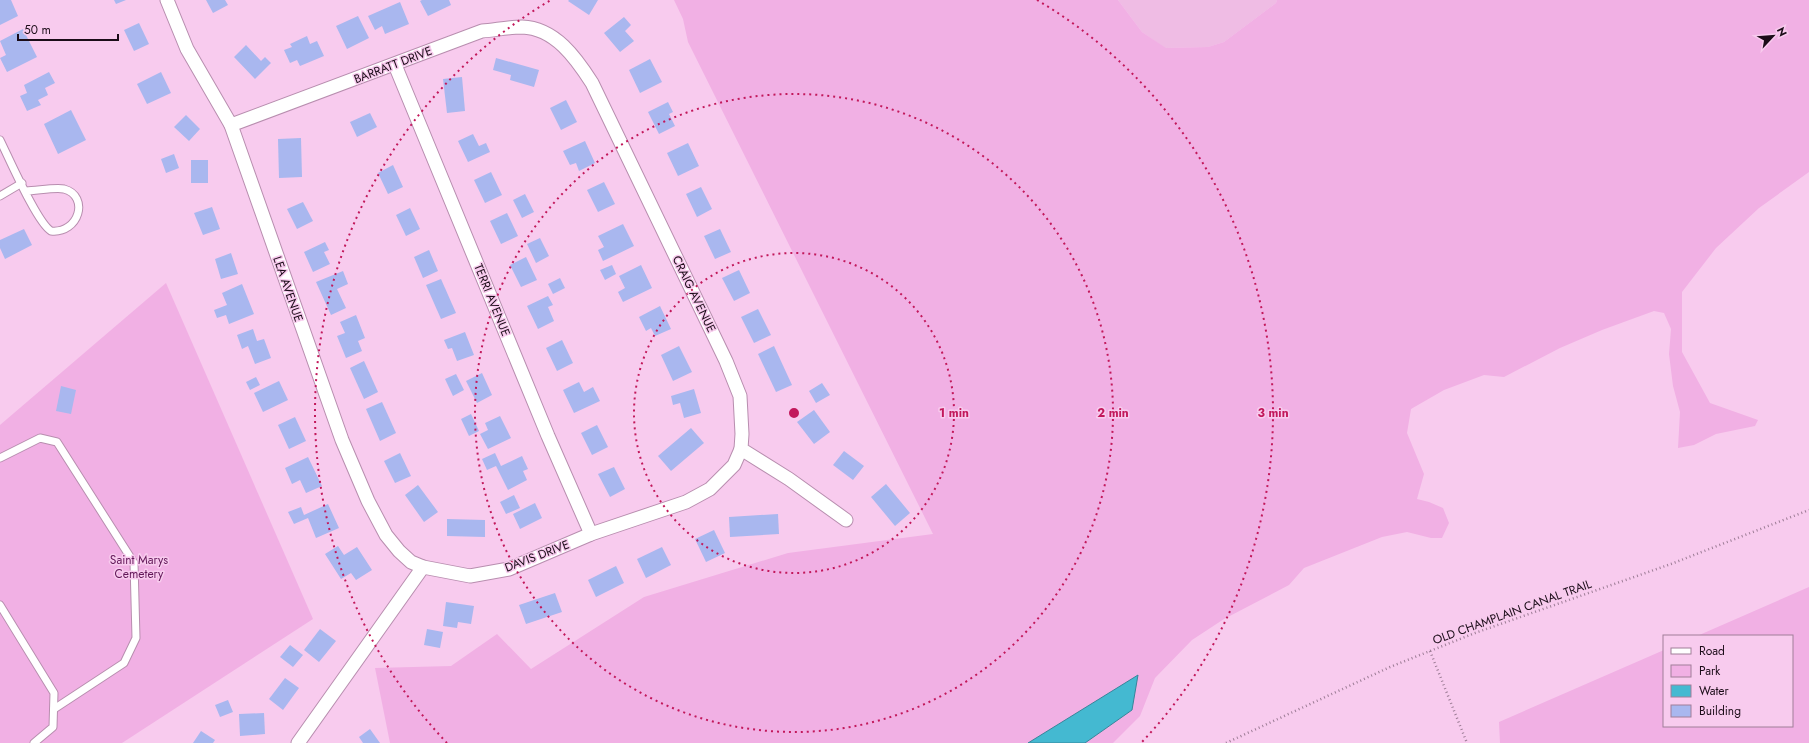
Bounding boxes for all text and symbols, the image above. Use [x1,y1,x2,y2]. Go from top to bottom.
scale bar [18,16,118,42]
north arrow [1753,16,1793,56]
text: 50 m [24,21,51,39]
text: N [1773,24,1791,39]
street label: BARRATT DRIVE [351,42,435,88]
street label: CRAIG AVENUE [668,253,720,335]
street label: LEA AVENUE [268,254,308,324]
street label: TERRI AVENUE [469,261,515,339]
text: 1 min [939,404,969,422]
text: 2 min [1097,404,1129,422]
text: 3 min [1257,404,1289,422]
centre of rings [787,406,801,420]
street label: DAVIS DRIVE [502,535,572,577]
park label: Saint Marys Cemetery [110,551,168,583]
street label: OLD CHAMPLAIN CANAL TRAIL [1430,575,1595,649]
legend [1663,635,1793,727]
text: Road [1699,642,1725,660]
text: Park [1699,662,1721,680]
text: Water [1699,682,1730,700]
text: Building [1699,702,1741,720]

